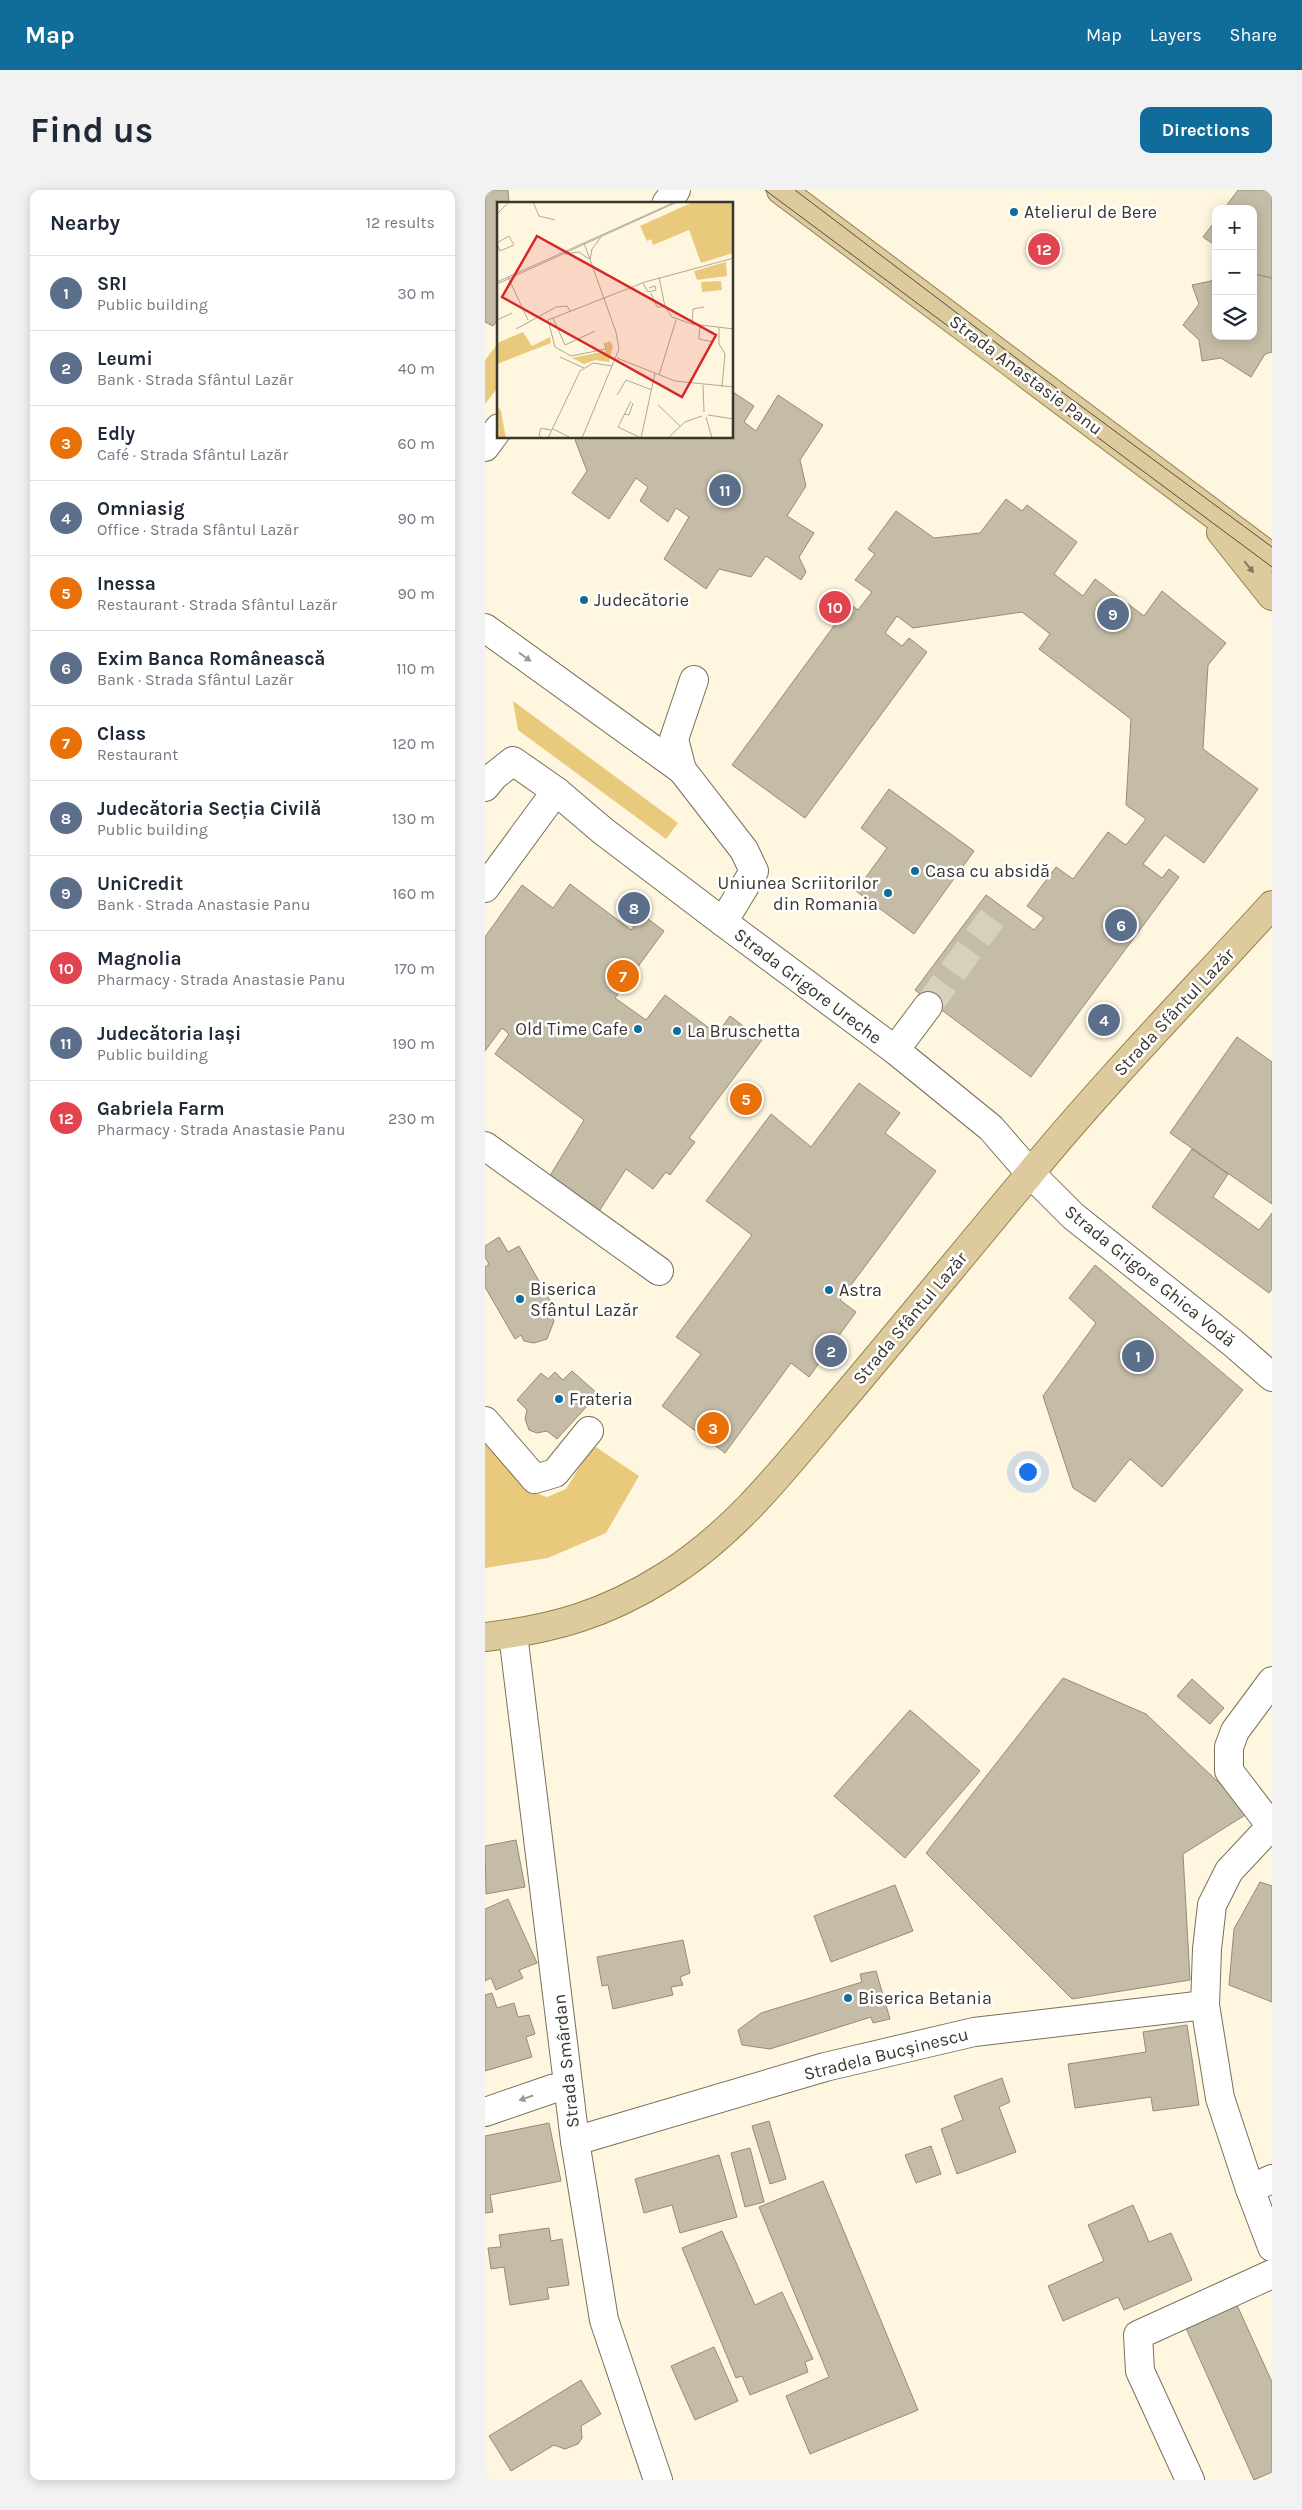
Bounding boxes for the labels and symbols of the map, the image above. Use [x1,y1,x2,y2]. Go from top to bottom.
place label: Atelierul de Bere [1024,201,1157,223]
inset map [497,202,734,439]
marker: Atelierul de Bere [1008,206,1020,218]
pin: 12 [1028,230,1060,268]
street label: Strada Anastasie Panu [945,310,1107,440]
pin: 11 [709,471,741,509]
one-way arrow [1243,560,1254,573]
pin: 10 [819,588,851,626]
place label: Judecătorie [594,589,689,611]
marker: Judecătorie [578,594,590,606]
pin: 9 [1097,595,1129,633]
one-way arrow [518,652,531,662]
place label: Casa cu absidă [925,860,1050,882]
marker: Casa cu absidă [909,865,921,877]
place label: Uniunea Scriitorilor din Romania [718,872,878,915]
marker: Uniunea Scriitorilor din Romania [882,887,894,899]
pin: 8 [618,889,650,927]
pin: 6 [1105,906,1137,944]
street label: Strada Grigore Ureche [730,923,886,1049]
street label: Strada Sfântul Lazăr [1109,943,1239,1081]
pin: 7 [607,957,639,995]
pin: 4 [1088,1001,1120,1039]
place label: Old Time Cafe [515,1018,628,1040]
place label: La Bruschetta [687,1020,801,1042]
marker: Old Time Cafe [632,1023,644,1035]
marker: La Bruschetta [671,1025,683,1037]
pin: 5 [730,1080,762,1118]
street label: Strada Grigore Ghica Vodă [1060,1200,1240,1352]
street label: Strada Sfântul Lazăr [848,1247,972,1389]
place label: Biserica Sfântul Lazăr [530,1278,639,1321]
place label: Astra [839,1279,882,1301]
marker: Astra [823,1284,835,1296]
marker: Biserica Sfântul Lazăr [514,1293,526,1305]
pin: 2 [815,1332,847,1370]
pin: 1 [1122,1337,1154,1375]
place label: Frateria [569,1388,633,1410]
marker: Frateria [553,1393,565,1405]
pin: 3 [697,1409,729,1447]
your location [1015,1459,1041,1485]
place label: Biserica Betania [858,1987,992,2009]
marker: Biserica Betania [842,1992,854,2004]
street label: Strada Smârdan [548,1993,584,2129]
street label: Stradela Bucșinescu [801,2023,971,2085]
one-way arrow [519,2095,534,2102]

